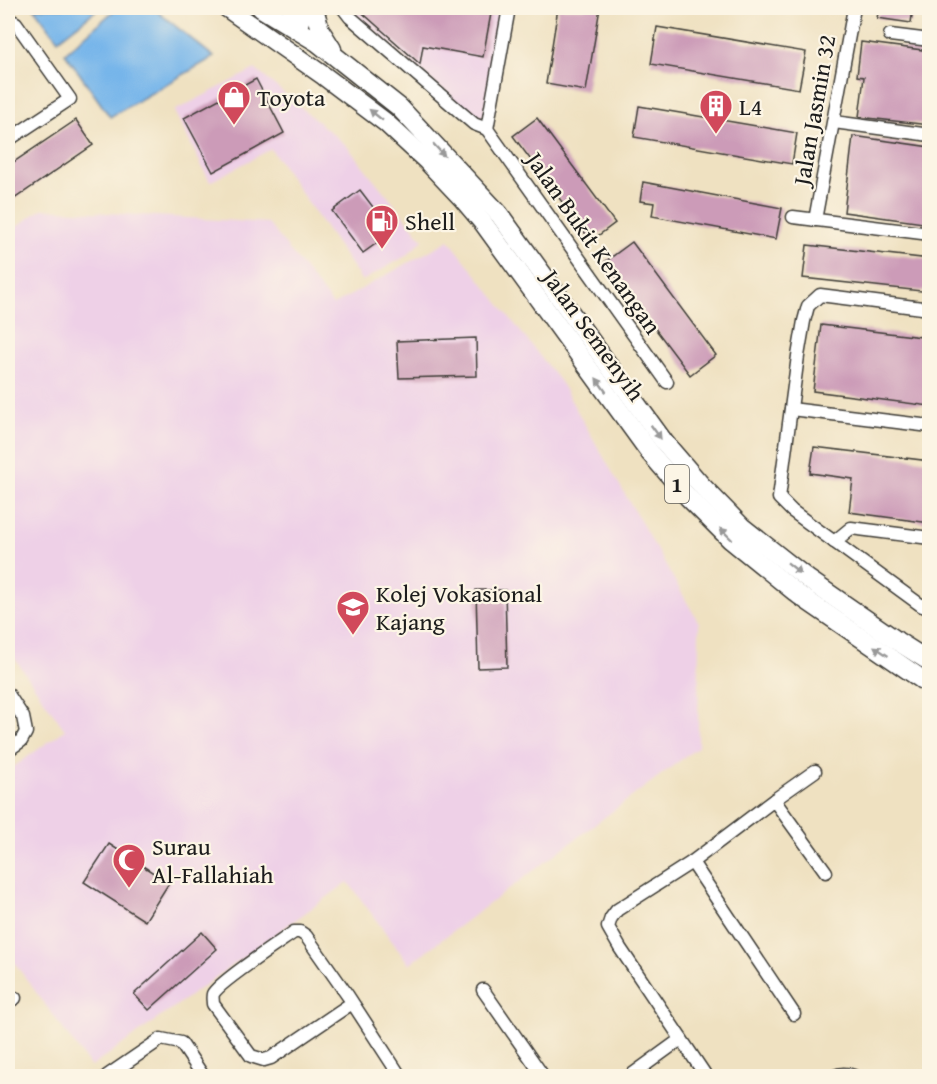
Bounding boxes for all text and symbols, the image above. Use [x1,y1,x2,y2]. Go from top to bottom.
street label: Jalan Jasmin 32 [783,32,844,191]
shop icon: Toyota [216,79,252,126]
place label: Toyota [257,80,326,115]
building icon: L4 [698,88,734,135]
place label: L4 [739,89,762,124]
one-way arrow [368,109,384,122]
one-way arrow [432,142,446,157]
street label: Jalan Bukit Kenangan [516,142,670,342]
fuel station icon: Shell [364,203,400,250]
place label: Shell [405,204,455,239]
street label: Jalan Semenyih [532,259,654,409]
one-way arrow [595,377,607,393]
one-way arrow [650,423,662,439]
road number: 1 [665,465,689,503]
one-way arrow [718,527,733,541]
one-way arrow [787,562,802,574]
place label: Kolej Vokasional Kajang [376,576,543,639]
school or university icon: Kolej Vokasional Kajang [335,589,371,636]
one-way arrow [874,645,890,657]
place label: Surau Al-Fallahiah [152,829,274,892]
mosque icon: Surau Al-Fallahiah [111,842,147,889]

